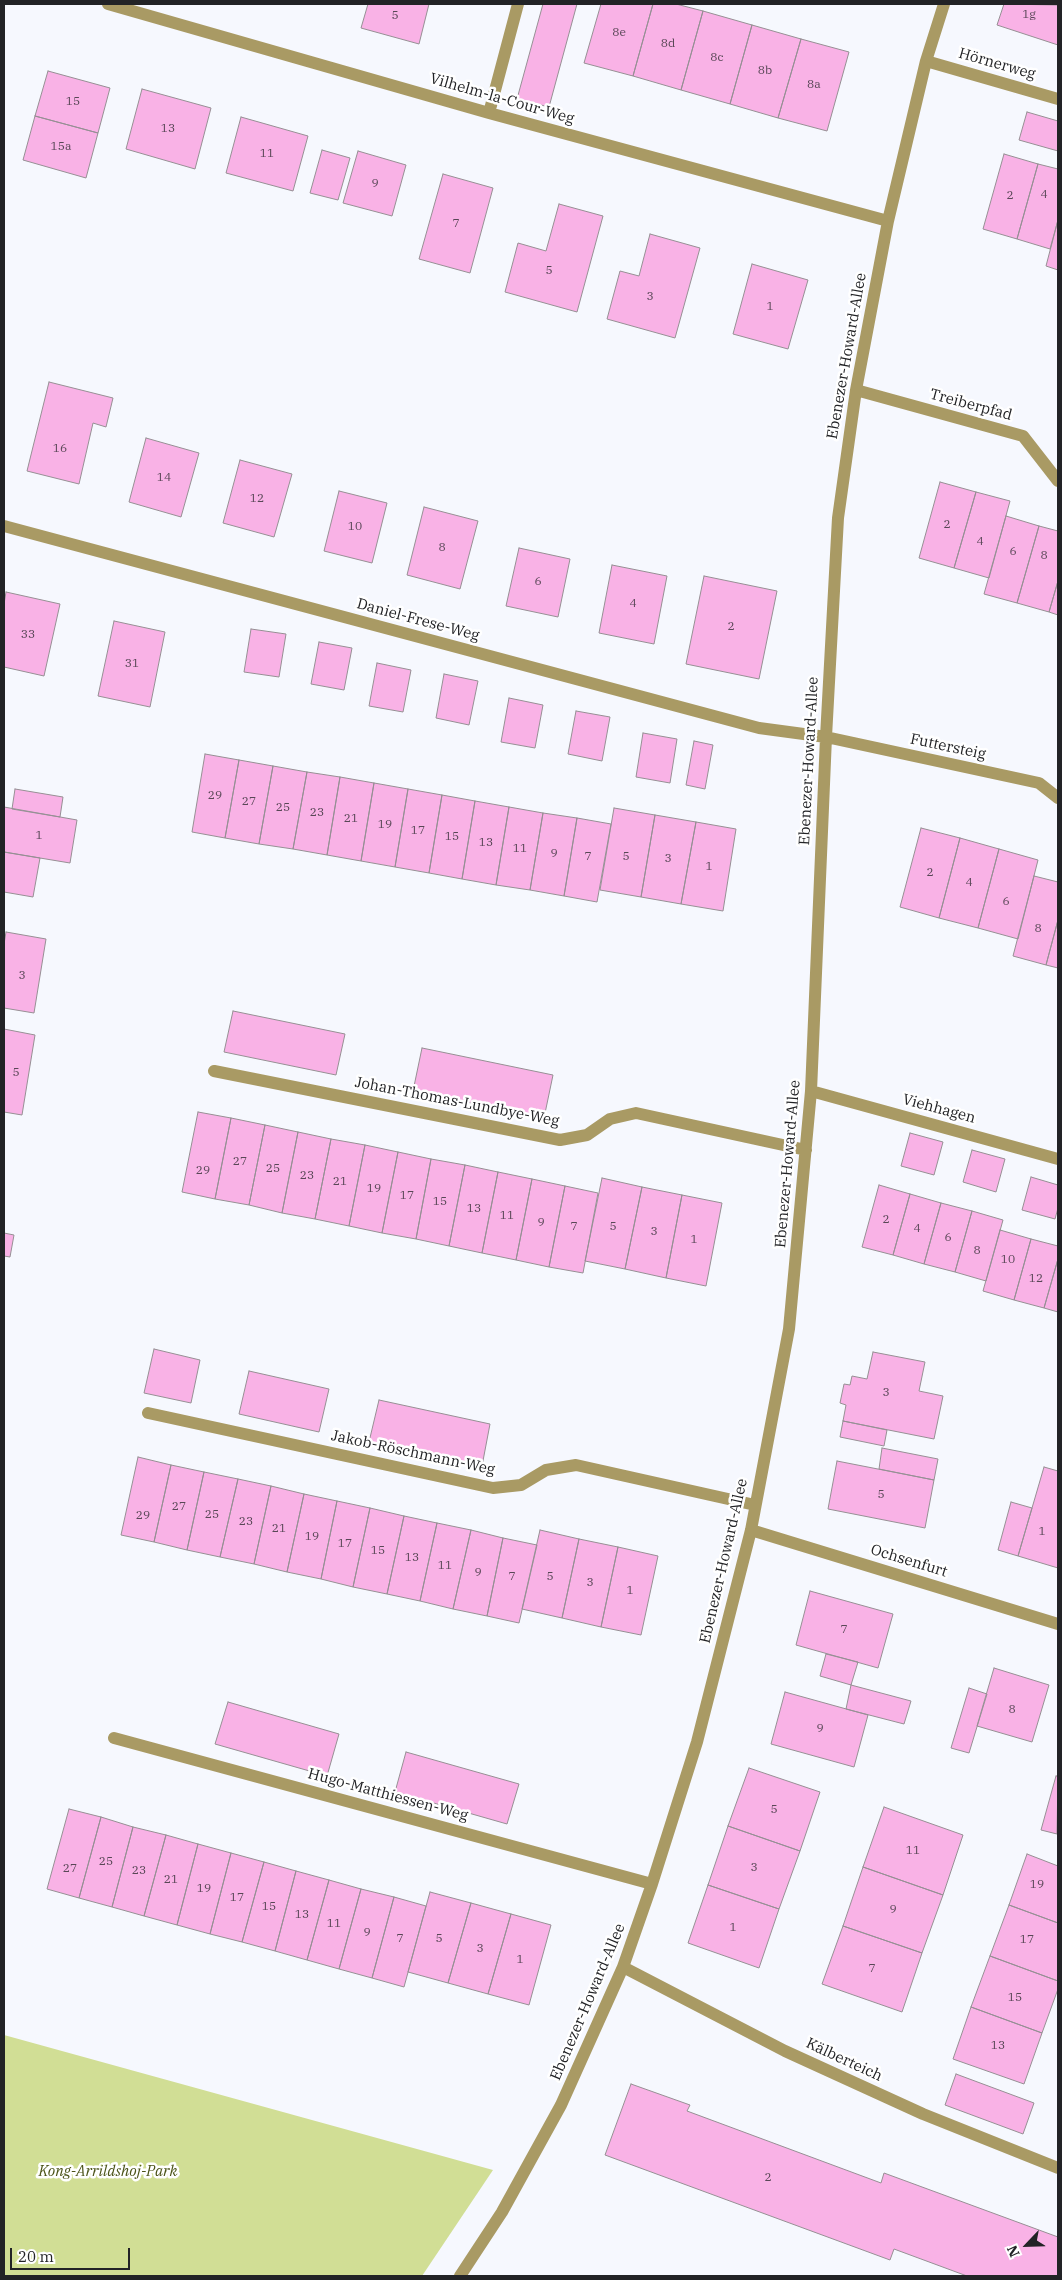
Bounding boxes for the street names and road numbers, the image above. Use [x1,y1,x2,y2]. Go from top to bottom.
street label: Hörnerweg [956,44,1038,84]
street label: Vilhelm-la-Cour-Weg [428,70,576,128]
street label: Ebenezer-Howard-Allee [823,271,871,441]
street label: Treiberpfad [928,385,1014,425]
street label: Daniel-Frese-Weg [355,595,481,645]
street label: Ebenezer-Howard-Allee [796,676,822,846]
street label: Futtersteig [909,730,987,764]
street label: Johan-Thomas-Lundbye-Weg [353,1073,561,1131]
street label: Ebenezer-Howard-Allee [772,1079,804,1249]
street label: Viehhagen [900,1091,978,1127]
street label: Jakob-Röschmann-Weg [329,1427,497,1479]
street label: Ebenezer-Howard-Allee [696,1477,752,1645]
street label: Ochsenfurt [868,1541,950,1581]
street label: Hugo-Matthiessen-Weg [306,1765,470,1825]
street label: Ebenezer-Howard-Allee [547,1921,629,2083]
street label: Kälberteich [803,2034,885,2086]

